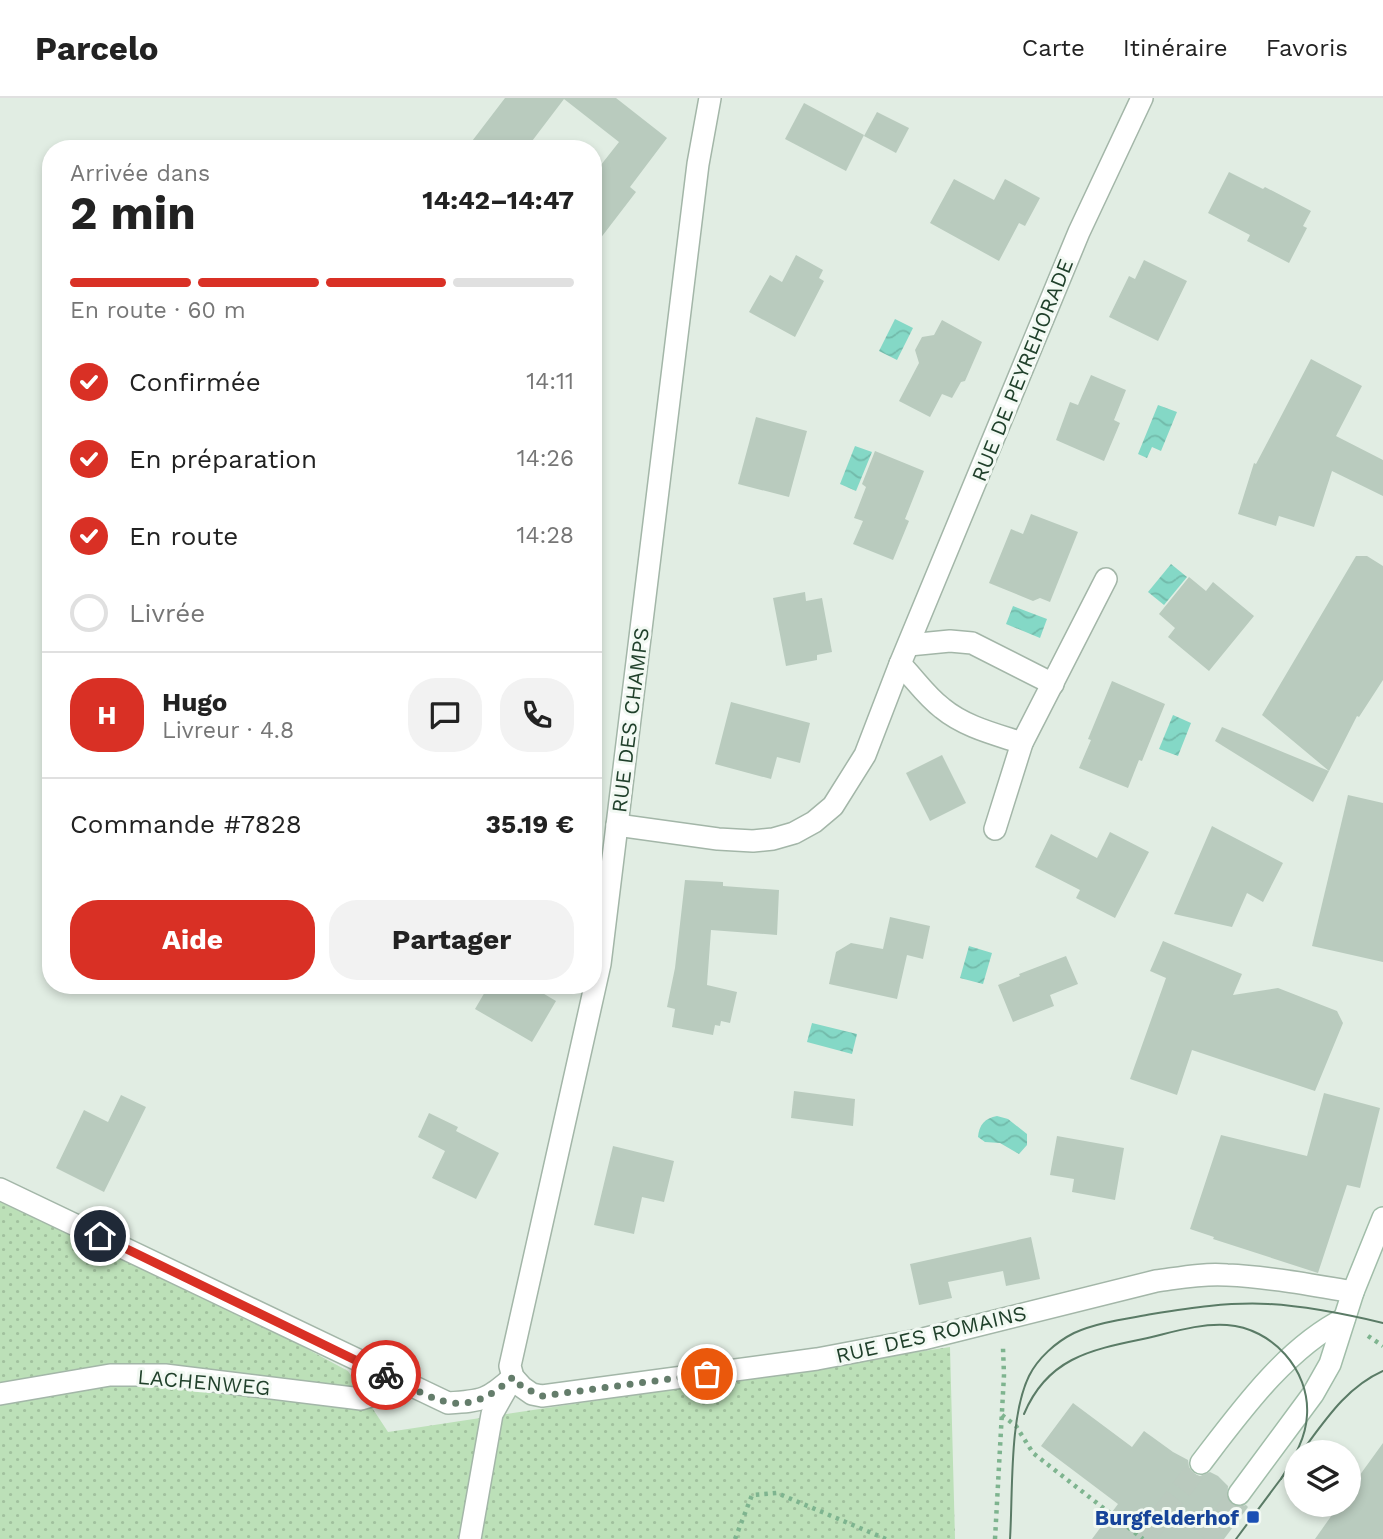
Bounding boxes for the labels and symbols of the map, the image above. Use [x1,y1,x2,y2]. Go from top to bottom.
street label: RUE DE PEYREHORADE [966,255,1078,485]
street label: RUE DES CHAMPS [606,626,654,814]
pin [70,1206,130,1266]
street label: RUE DES ROMAINS [833,1300,1029,1368]
courier [351,1340,421,1410]
pin [677,1344,737,1404]
street label: LACHENWEG [137,1364,271,1400]
place label: Burgfelderhof [1095,1505,1239,1530]
marker: Burgfelderhof [1245,1509,1261,1525]

